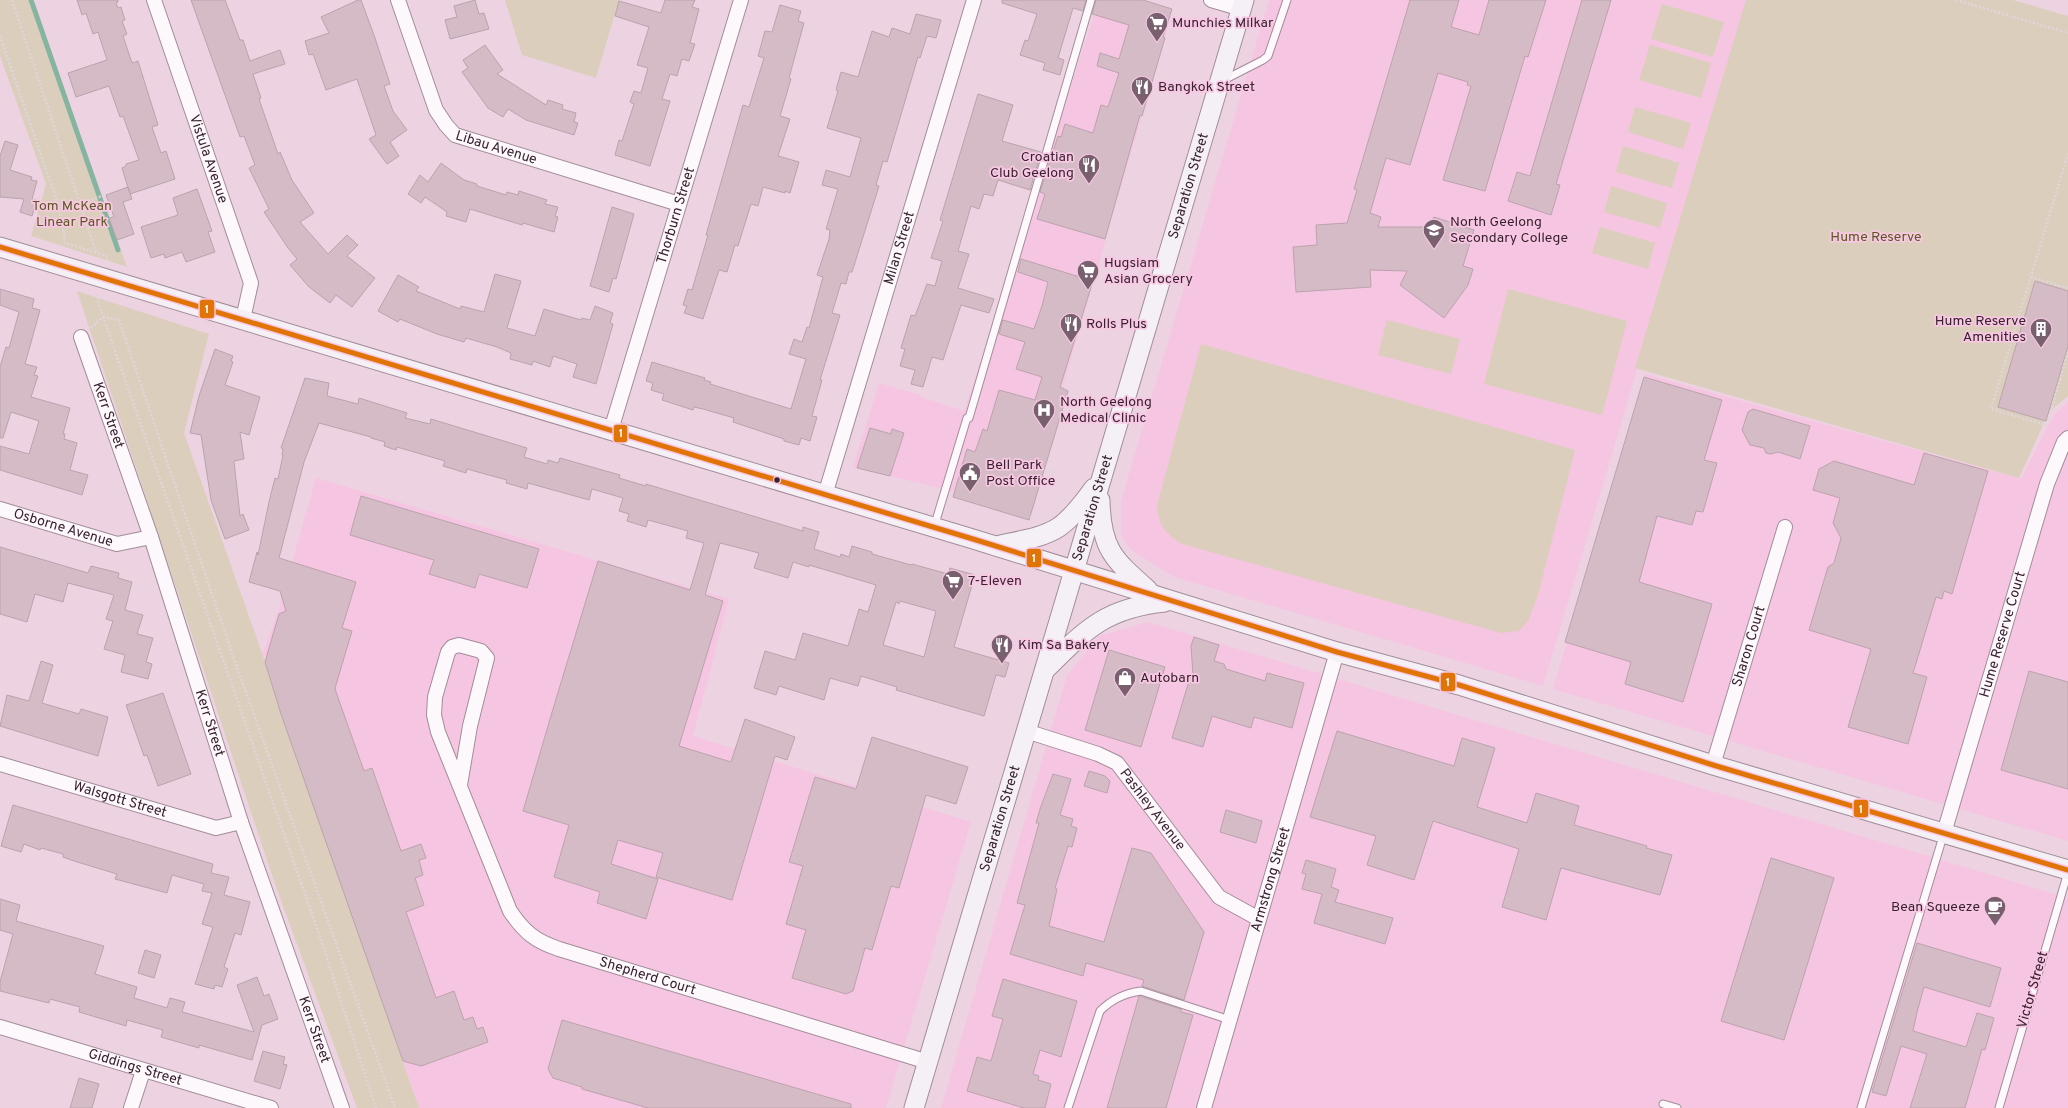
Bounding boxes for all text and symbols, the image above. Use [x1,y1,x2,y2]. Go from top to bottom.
supermarket icon: Munchies Milkar [1144,10,1170,43]
place label: Munchies Milkar [1172,15,1274,32]
restaurant icon: Bangkok Street [1129,74,1155,107]
place label: Bangkok Street [1158,79,1255,96]
street label: Vistula Avenue [185,112,232,205]
street label: Libau Avenue [453,127,539,168]
street label: Separation Street [1165,131,1212,241]
place label: Croatian Club Geelong [990,149,1074,182]
restaurant icon: Croatian Club Geelong [1076,152,1102,185]
street label: Thorburn Street [653,165,698,266]
park label: Tom McKean Linear Park [32,198,112,231]
street label: Milan Street [880,209,918,287]
place label: North Geelong Secondary College [1450,214,1568,247]
school or university icon: North Geelong Secondary College [1421,217,1447,250]
park label: Hume Reserve [1830,229,1922,246]
place label: Hugsiam Asian Grocery [1104,255,1193,288]
supermarket icon: Hugsiam Asian Grocery [1075,258,1101,291]
line badge: 1 [199,299,215,319]
text: 1 [205,303,209,317]
restaurant icon: Rolls Plus [1058,311,1084,344]
place label: Hume Reserve Amenities [1935,313,2026,346]
place label: Rolls Plus [1086,316,1147,333]
building icon: Hume Reserve Amenities [2028,316,2054,349]
street label: Kerr Street [89,380,128,451]
place label: North Geelong Medical Clinic [1060,394,1152,427]
hospital icon: North Geelong Medical Clinic [1031,397,1057,430]
line badge: 1 [613,424,628,443]
text: 1 [619,427,623,441]
street label: Separation Street [1069,453,1117,563]
place label: Bell Park Post Office [986,457,1055,490]
public building icon: Bell Park Post Office [957,460,983,493]
unlabelled marker [772,475,782,485]
street label: Osborne Avenue [12,505,115,551]
line badge: 1 [1026,548,1042,568]
text: 1 [1032,552,1036,566]
supermarket icon: 7-Eleven [940,568,966,601]
street label: Hume Reserve Court [1976,569,2029,700]
place label: 7-Eleven [968,573,1022,590]
street label: Sharon Court [1729,604,1769,689]
restaurant icon: Kim Sa Bakery [989,632,1015,665]
place label: Kim Sa Bakery [1018,637,1109,654]
shop icon: Autobarn [1112,665,1138,698]
place label: Autobarn [1140,670,1199,687]
line badge: 1 [1440,672,1456,692]
text: 1 [1446,676,1450,690]
street label: Kerr Street [191,687,228,759]
street label: Separation Street [976,763,1024,874]
street label: Pashley Avenue [1116,765,1189,854]
street label: Walsgott Street [71,778,169,821]
line badge: 1 [1853,799,1869,818]
text: 1 [1859,803,1863,817]
street label: Armstrong Street [1247,825,1294,934]
cafe icon: Bean Squeeze [1982,894,2008,927]
place label: Bean Squeeze [1891,899,1980,916]
street label: Victor Street [2014,949,2052,1031]
street label: Shepherd Court [597,953,698,999]
street label: Kerr Street [295,994,334,1065]
street label: Giddings Street [86,1045,184,1089]

